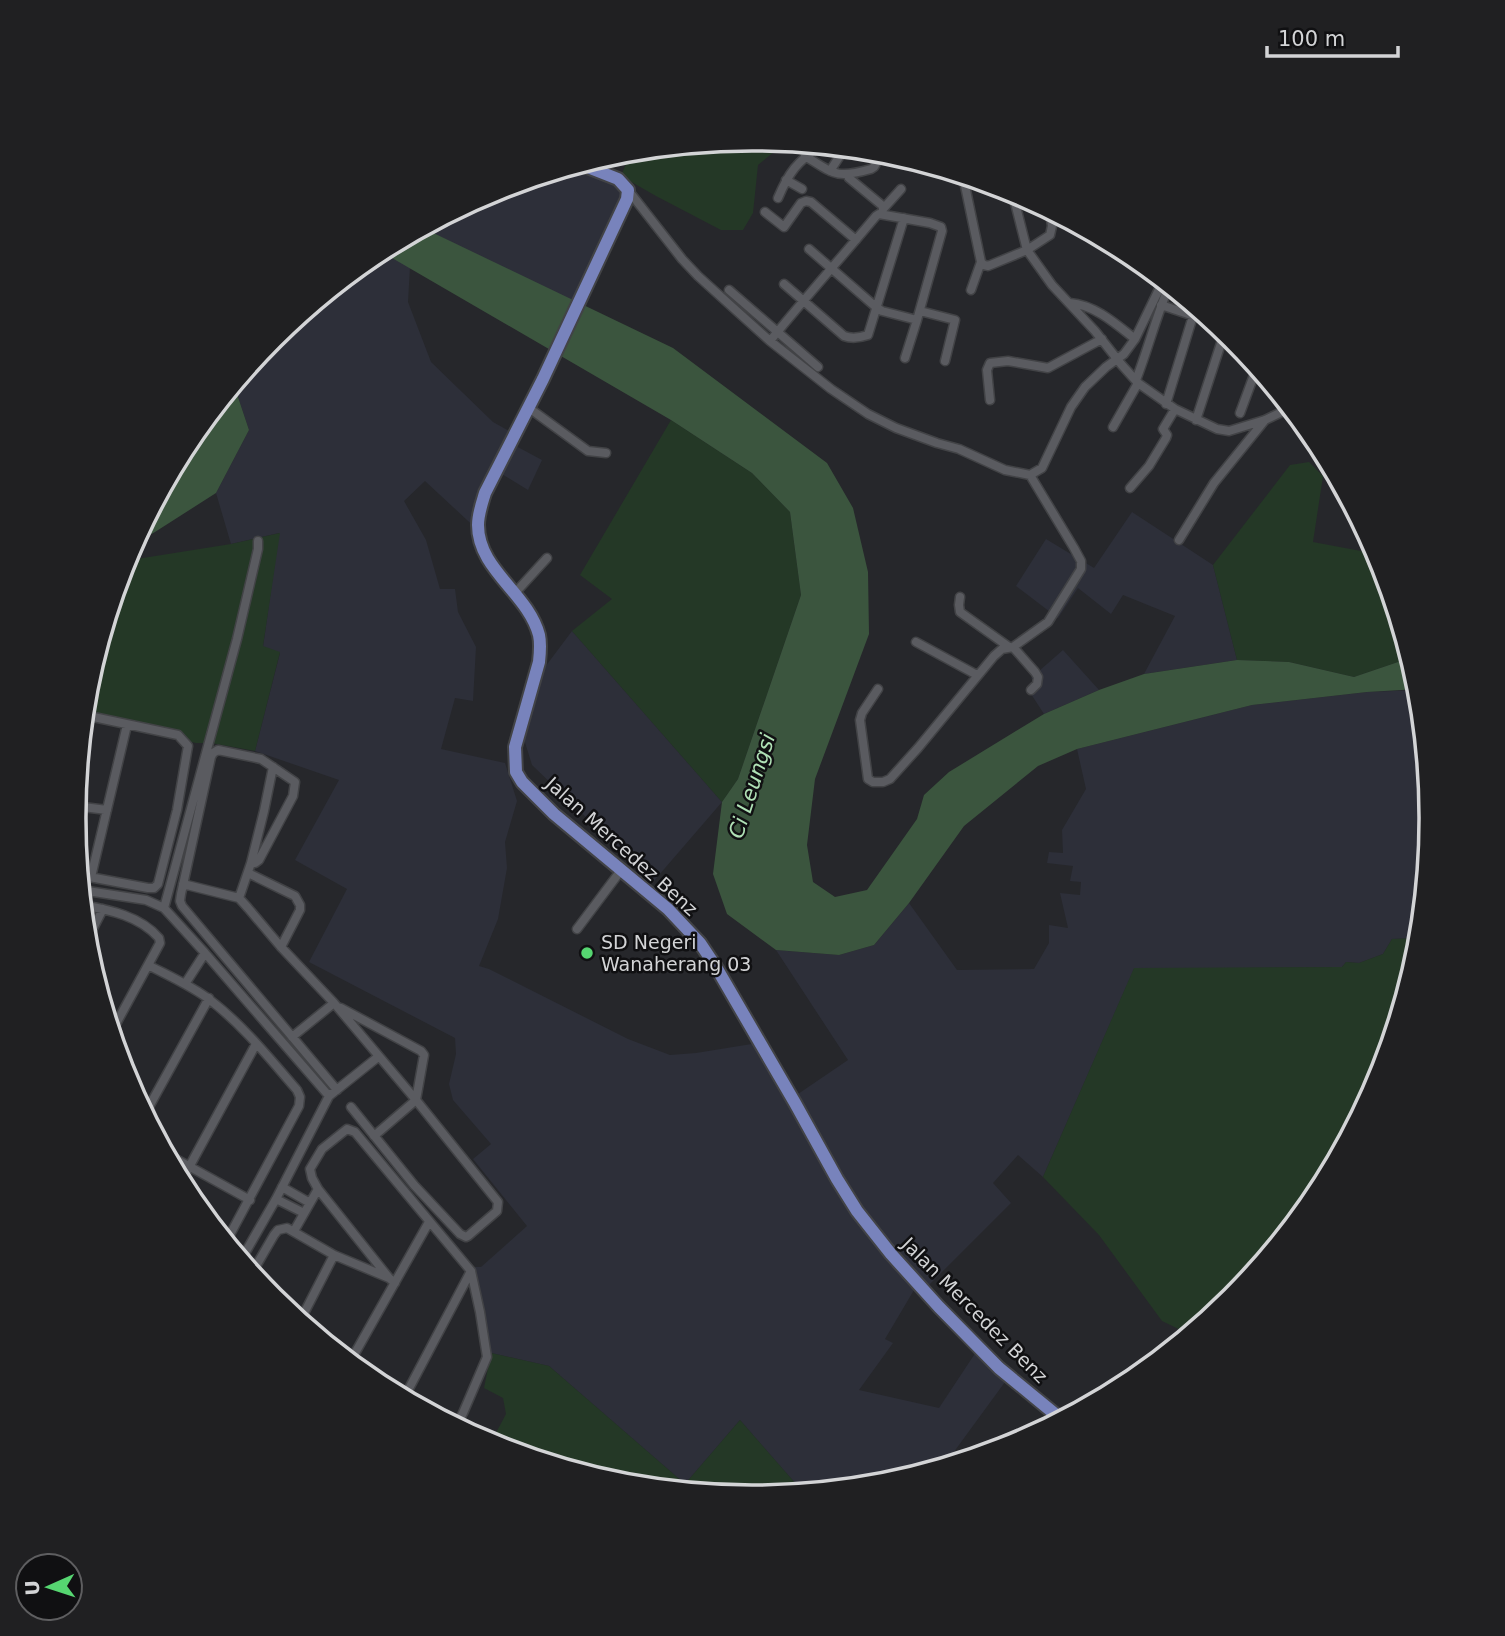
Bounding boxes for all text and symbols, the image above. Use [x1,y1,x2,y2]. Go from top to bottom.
scale bar [1267,14,1398,58]
text: 100 m [1278,27,1345,51]
water label: Ci Leungsi [724,731,780,841]
street label: Jalan Mercedez Benz [541,771,702,920]
place label: SD Negeri Wanaherang 03 [601,931,751,975]
marker: SD Negeri Wanaherang 03 [579,945,595,961]
street label: Jalan Mercedez Benz [897,1232,1052,1387]
north arrow [14,1552,84,1622]
text: U [21,1580,43,1596]

